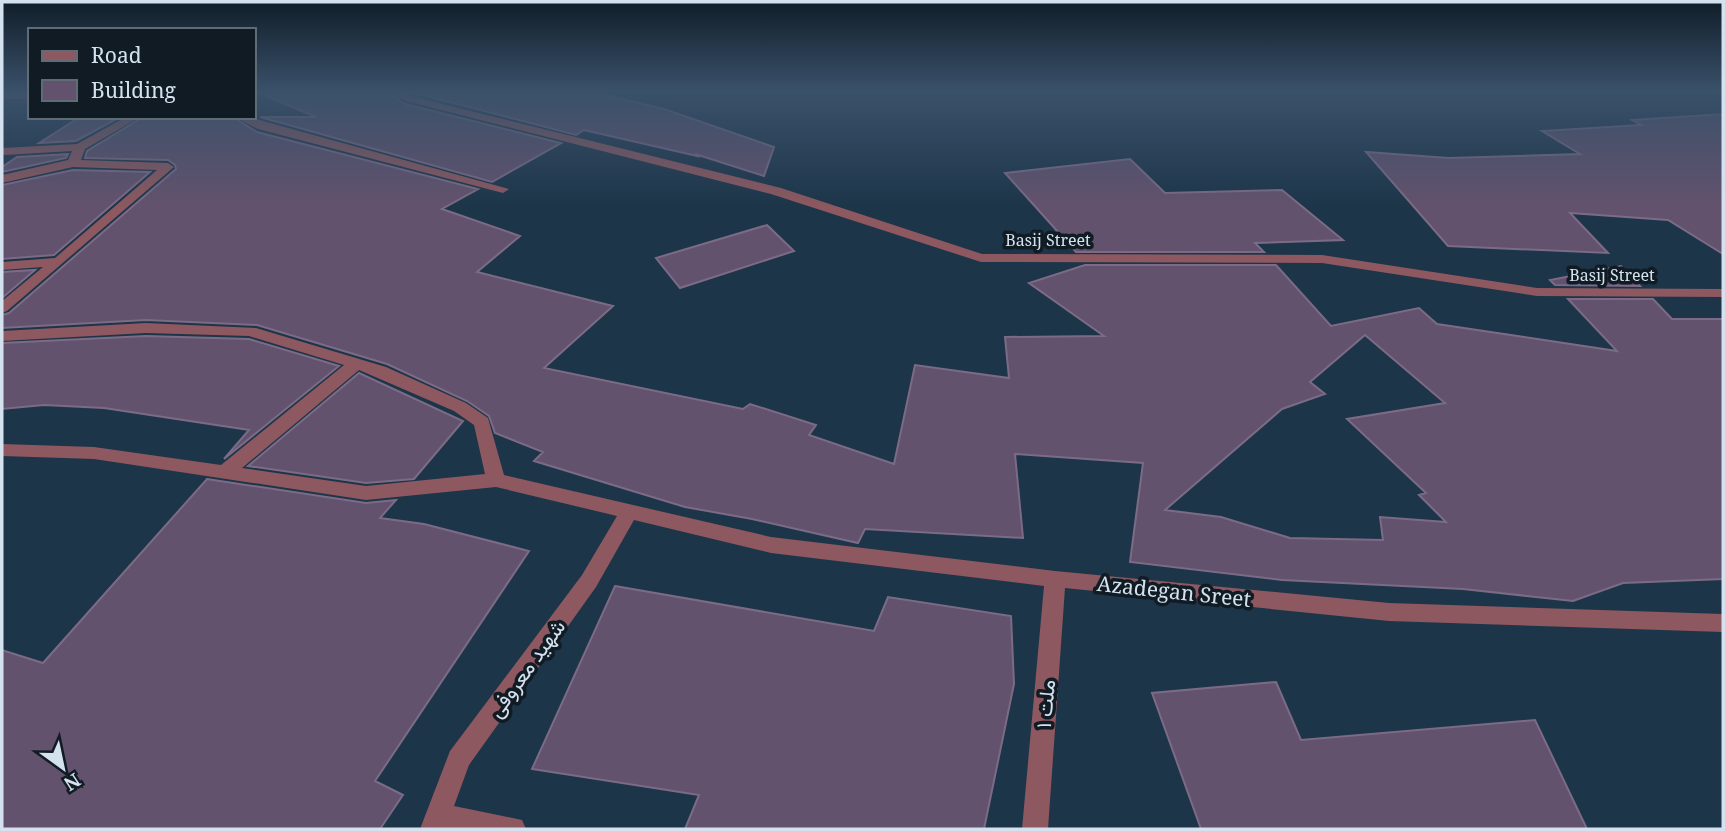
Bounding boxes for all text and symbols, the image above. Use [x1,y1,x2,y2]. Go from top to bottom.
legend [28,28,256,119]
text: Road [91,41,142,69]
text: Building [91,76,176,104]
street label: Basij Street [1005,229,1091,251]
street label: Basij Street [1569,264,1655,286]
street label: Azadegan Sreet [1096,569,1252,613]
street label: شهید معروفی [481,613,571,723]
street label: ملت ۱ [1029,678,1061,730]
north arrow [28,733,98,803]
text: N [59,767,86,797]

